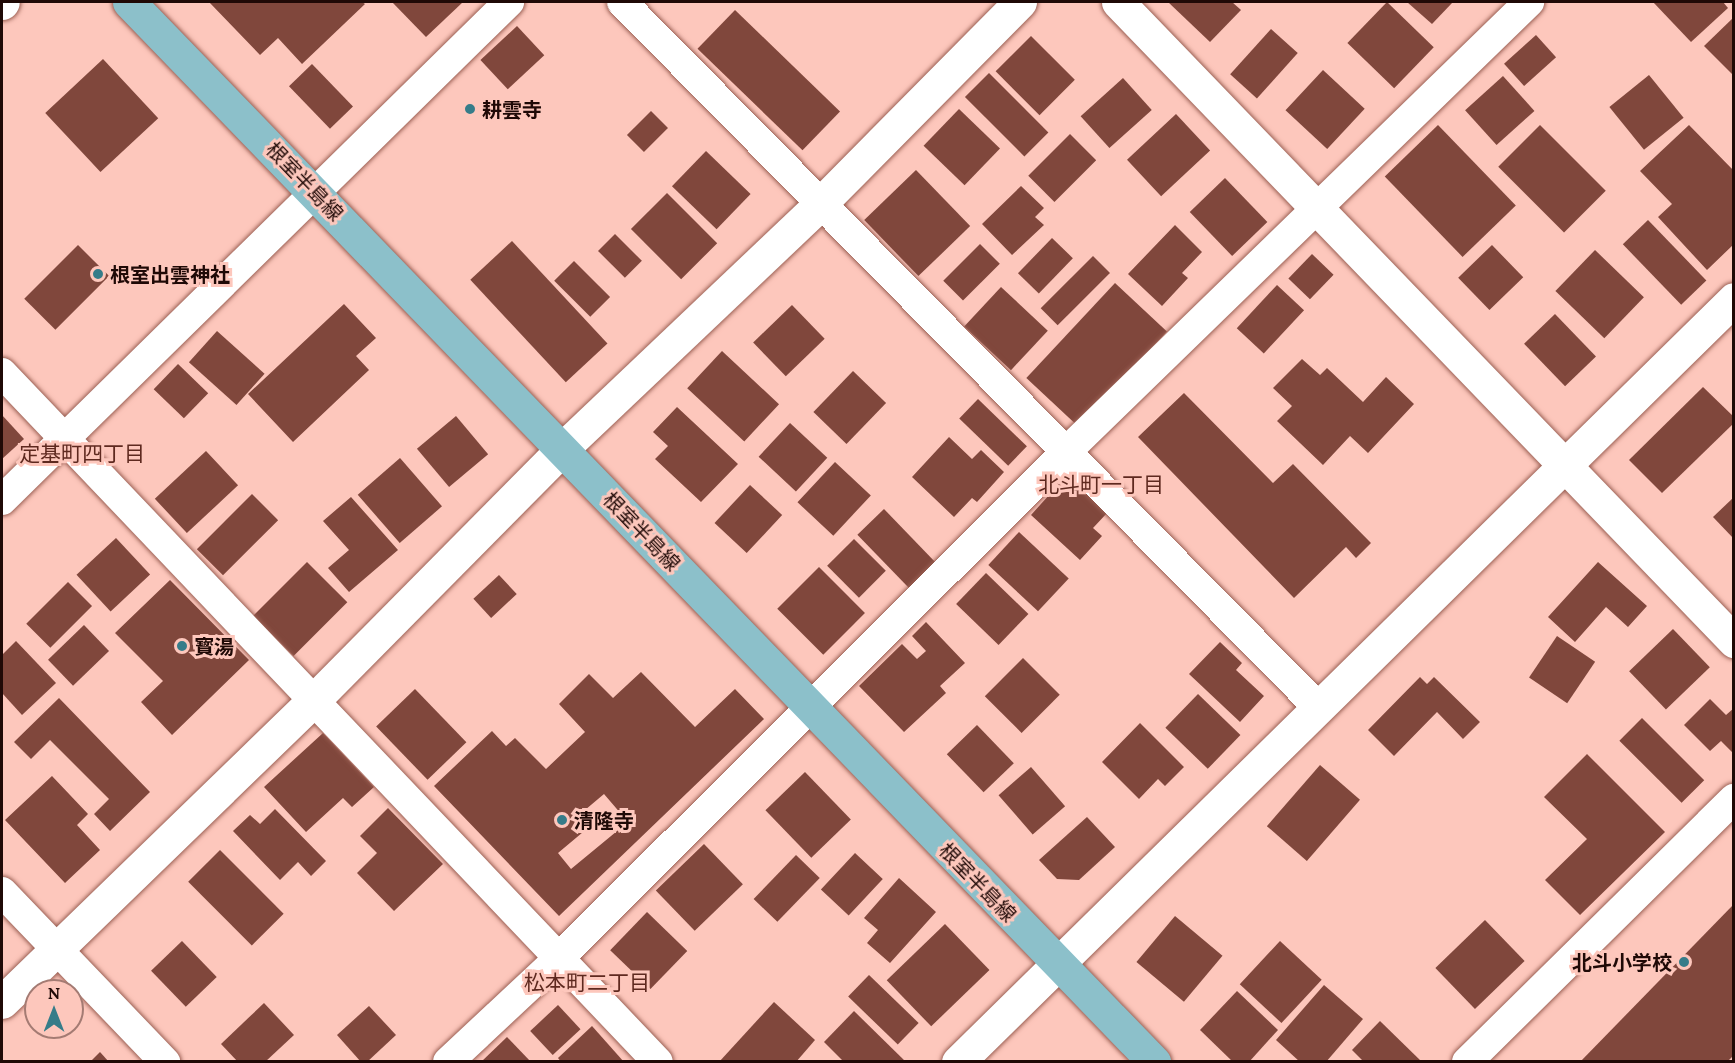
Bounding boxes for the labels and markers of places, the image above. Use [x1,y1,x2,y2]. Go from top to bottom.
place label: 耕雲寺 [482,97,542,121]
marker: 耕雲寺 [463,102,477,116]
place label: 根室出雲神社 [110,262,230,286]
marker: 根室出雲神社 [91,267,105,281]
place label: 寳湯 [194,634,234,658]
marker: 寳湯 [175,639,189,653]
place label: 清隆寺 [574,808,634,832]
marker: 清隆寺 [555,813,569,827]
place label: 北斗小学校 [1572,950,1672,974]
marker: 北斗小学校 [1677,955,1691,969]

